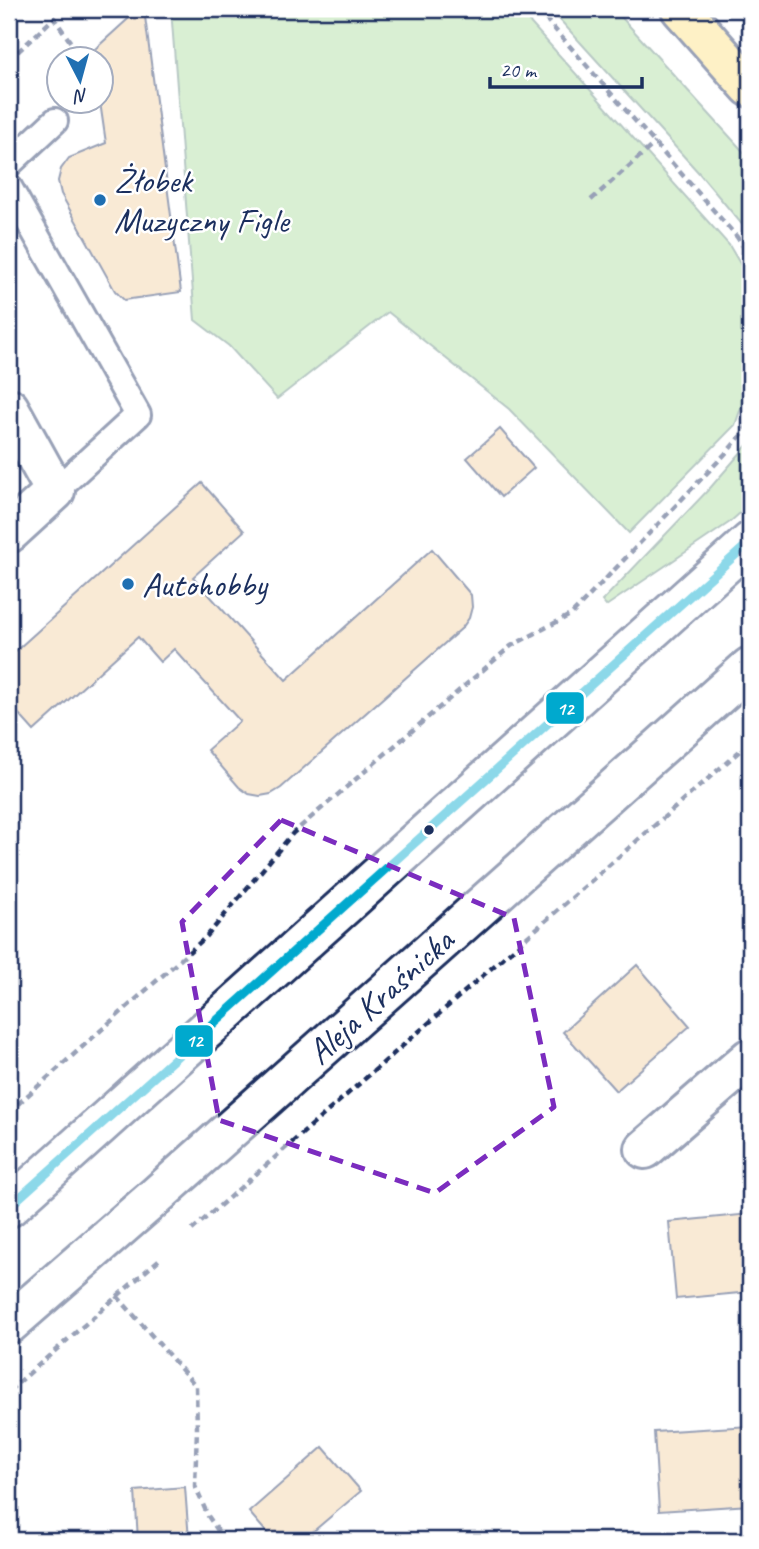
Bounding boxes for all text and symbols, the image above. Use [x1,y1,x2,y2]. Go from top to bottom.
north arrow [46,46,116,116]
scale bar [490,46,642,90]
text: 20 m [500,57,538,83]
text: N [71,83,89,109]
place label: Żłobek Muzyczny Figle [114,158,291,243]
marker: Żłobek Muzyczny Figle [92,192,108,208]
place label: Autohobby [142,562,269,607]
marker: Autohobby [120,576,136,592]
line badge: 12 [545,691,585,725]
text: 12 [556,697,576,721]
unlabelled marker [422,823,436,837]
street label: Aleja Kraśnicka [298,917,465,1074]
line badge: 12 [174,1024,214,1058]
text: 12 [185,1029,205,1053]

